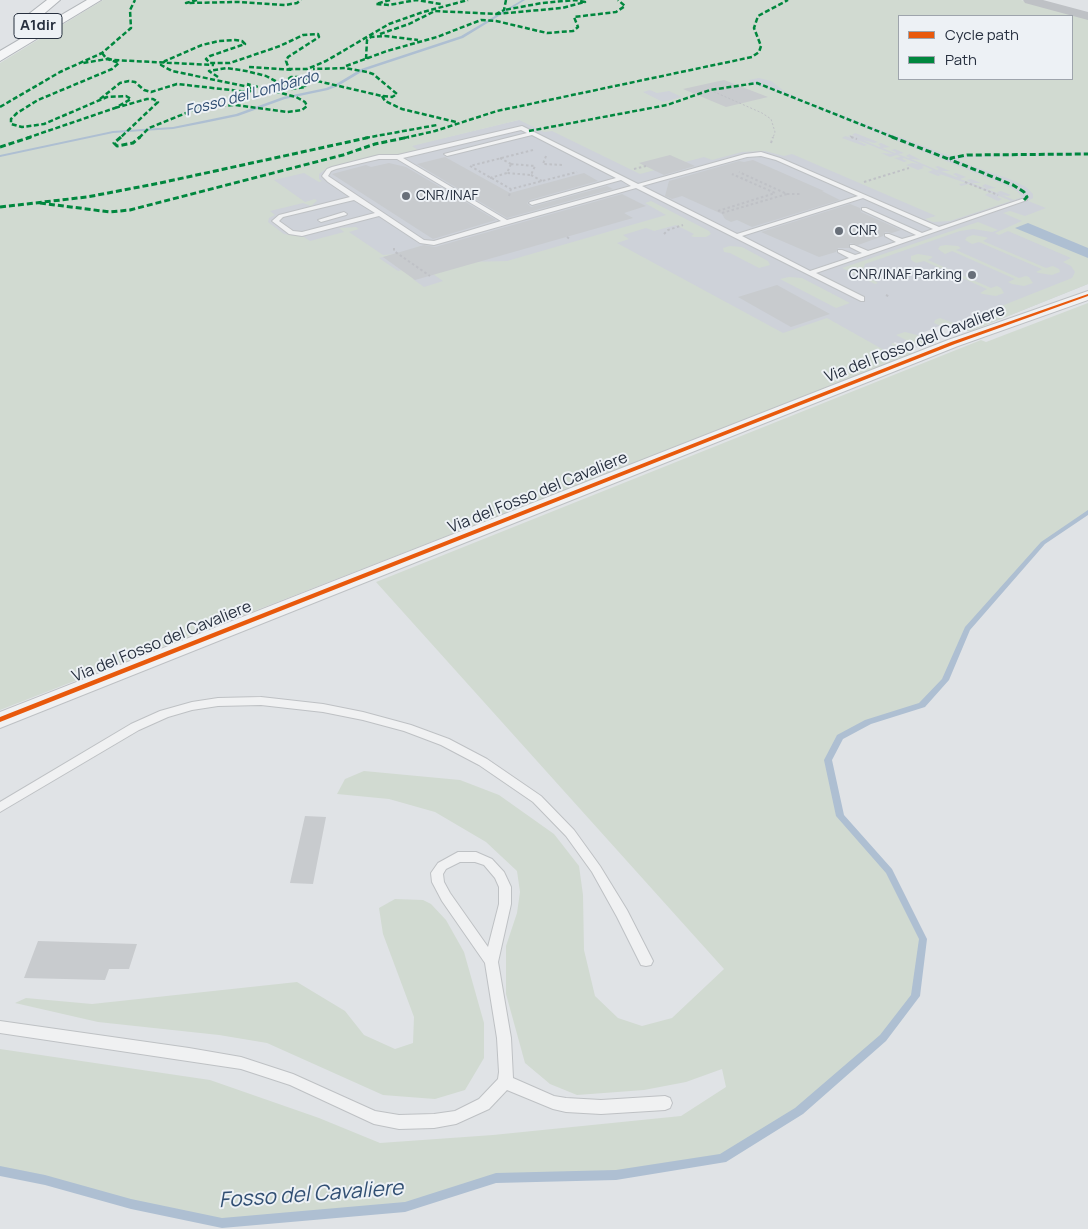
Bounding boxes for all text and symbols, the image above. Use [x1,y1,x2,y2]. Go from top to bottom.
road number: A1dir [14,14,62,38]
legend [898,15,1073,80]
text: Cycle path [945,24,1019,45]
text: Path [945,49,977,70]
water label: Fosso del Lombardo [183,68,321,120]
place label: CNR/INAF [416,188,479,204]
marker: CNR/INAF [400,190,412,202]
place label: CNR [849,223,877,239]
marker: CNR [833,225,845,237]
place label: CNR/INAF Parking [849,267,962,283]
marker: CNR/INAF Parking [966,269,978,281]
street label: Via del Fosso del Cavaliere [822,301,1008,387]
street label: Via del Fosso del Cavaliere [446,448,630,538]
street label: Via del Fosso del Cavaliere [70,597,254,687]
water label: Fosso del Cavaliere [218,1176,404,1214]

